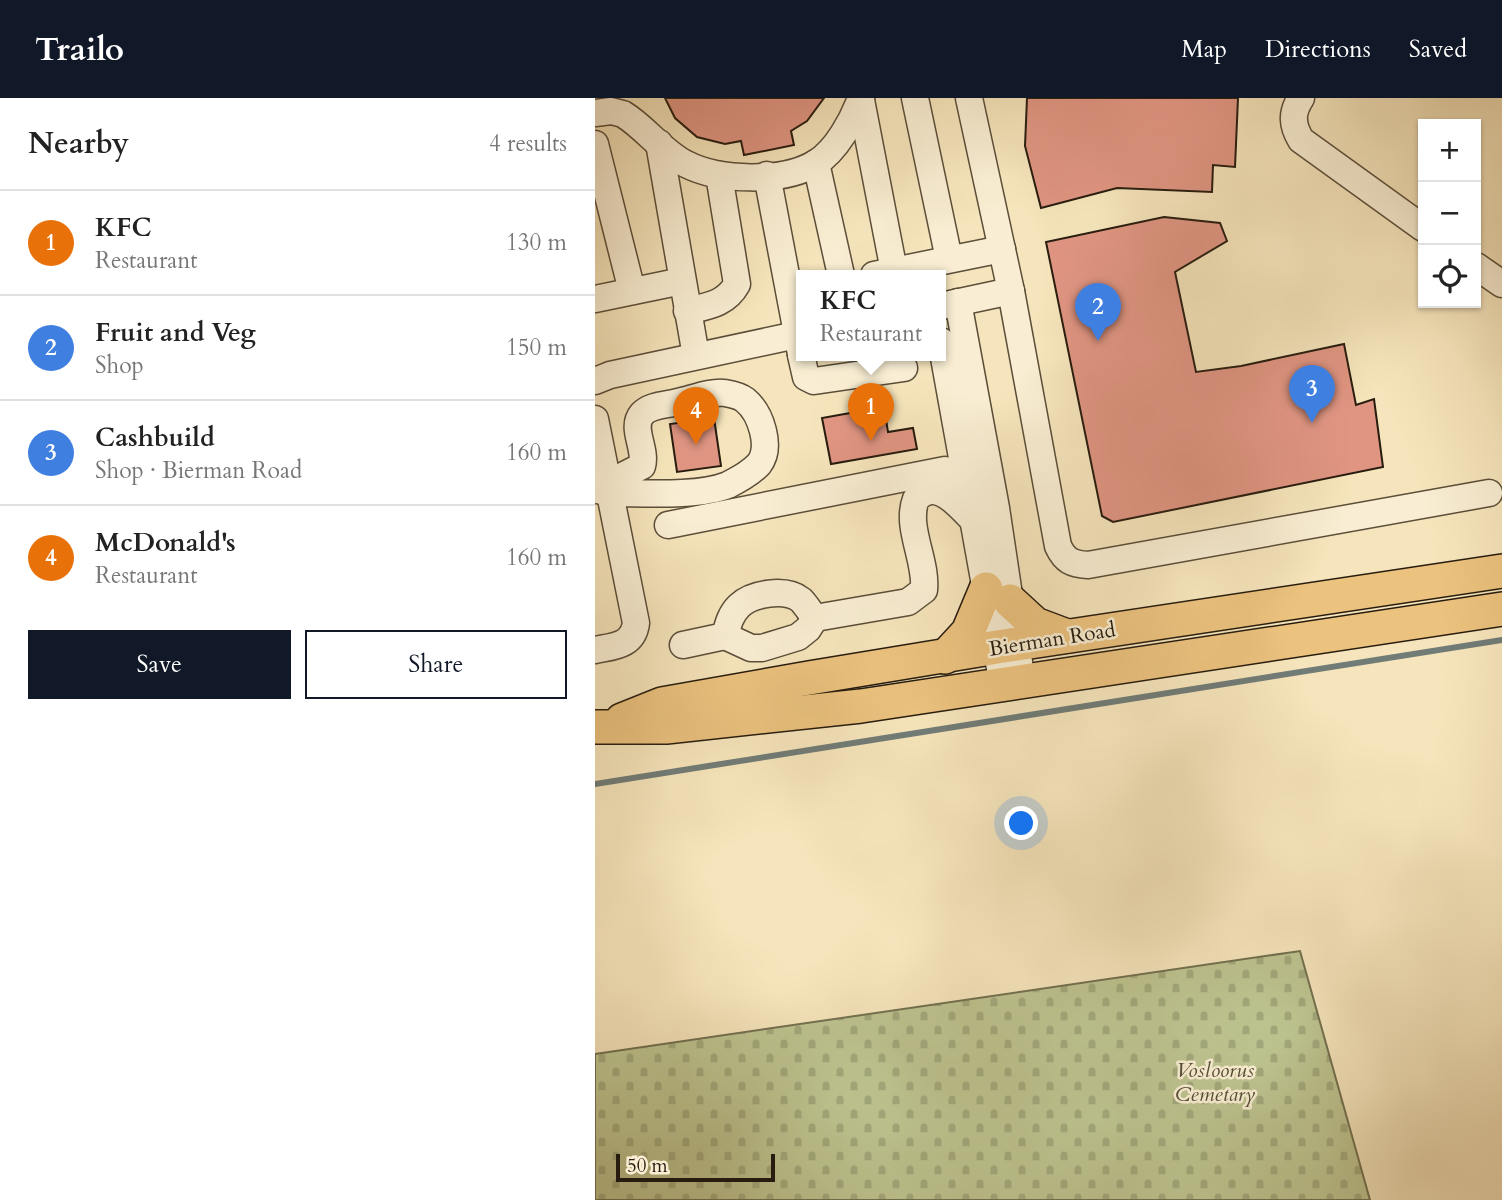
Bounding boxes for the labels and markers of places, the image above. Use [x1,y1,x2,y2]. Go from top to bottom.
pin: 2 [1075,283,1121,341]
pin: 3 [1289,365,1335,423]
pin: 1 [848,383,894,441]
pin: 4 [673,387,719,445]

